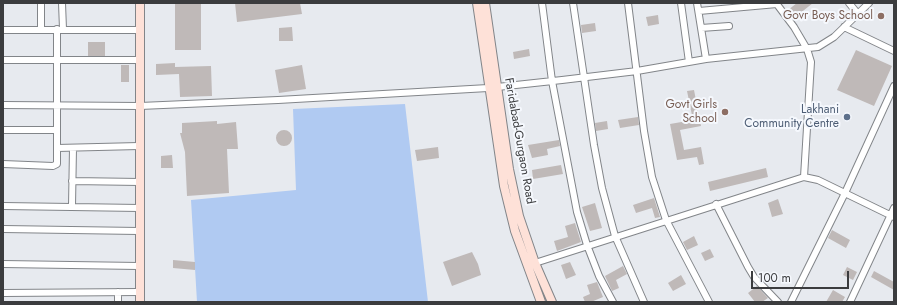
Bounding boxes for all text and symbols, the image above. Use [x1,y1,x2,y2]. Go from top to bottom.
place label: Govr Boys School [783,9,873,23]
marker: Govr Boys School [876,11,886,21]
street label: Faridabad-Gurgaon Road [501,77,537,205]
place label: Govt Girls School [665,98,717,126]
place label: Lakhani Community Centre [744,103,839,131]
marker: Govt Girls School [720,107,730,117]
marker: Lakhani Community Centre [842,112,852,122]
scale bar [753,263,851,289]
text: 100 m [758,269,791,287]

